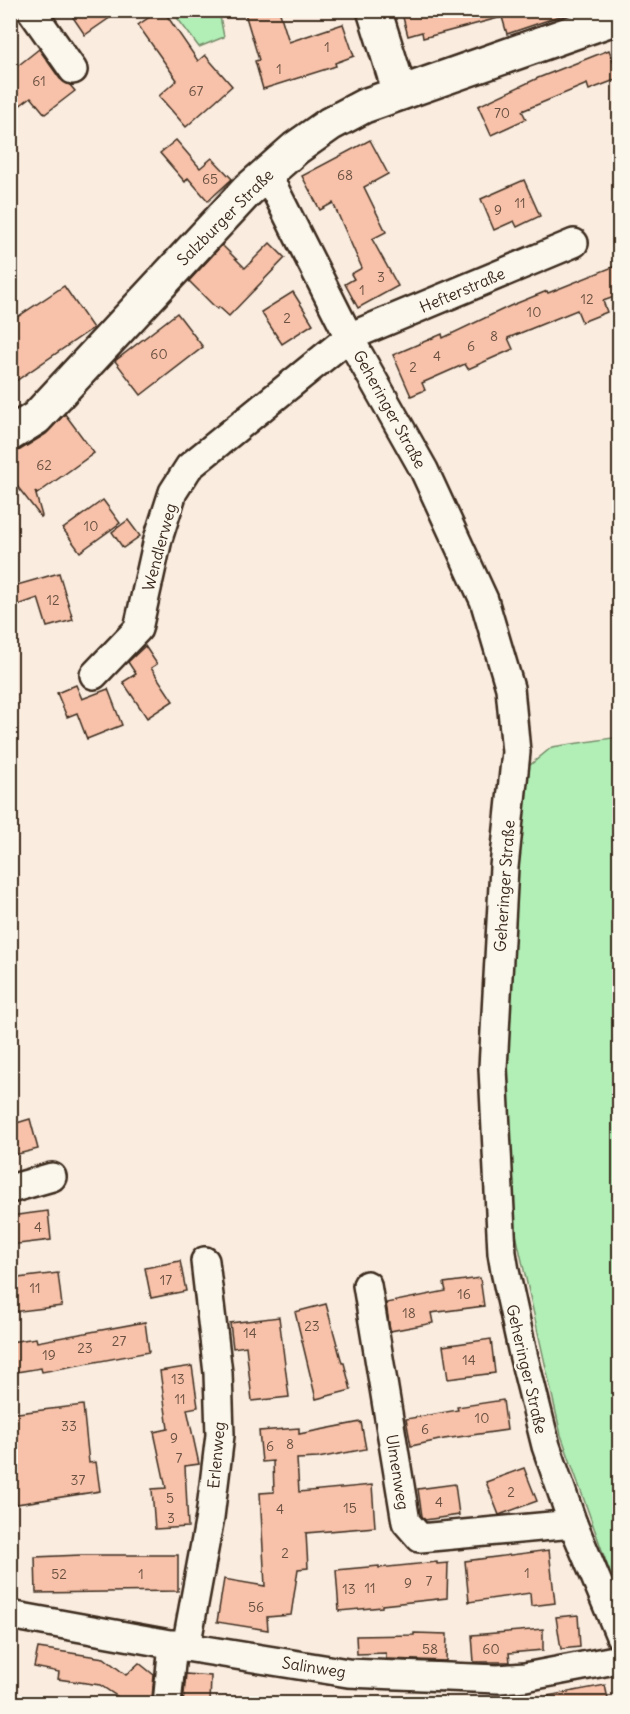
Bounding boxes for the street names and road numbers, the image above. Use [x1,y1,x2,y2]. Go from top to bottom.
street label: Salzburger Straße [172,164,278,270]
street label: Hefterstraße [416,263,508,317]
street label: Geheringer Straße [349,346,431,472]
street label: Wendlerweg [138,501,180,593]
street label: Geheringer Straße [489,819,519,953]
street label: Geheringer Straße [502,1302,552,1436]
street label: Erlenweg [203,1421,229,1489]
street label: Ulmenweg [382,1433,414,1511]
street label: Salinweg [281,1652,347,1682]

